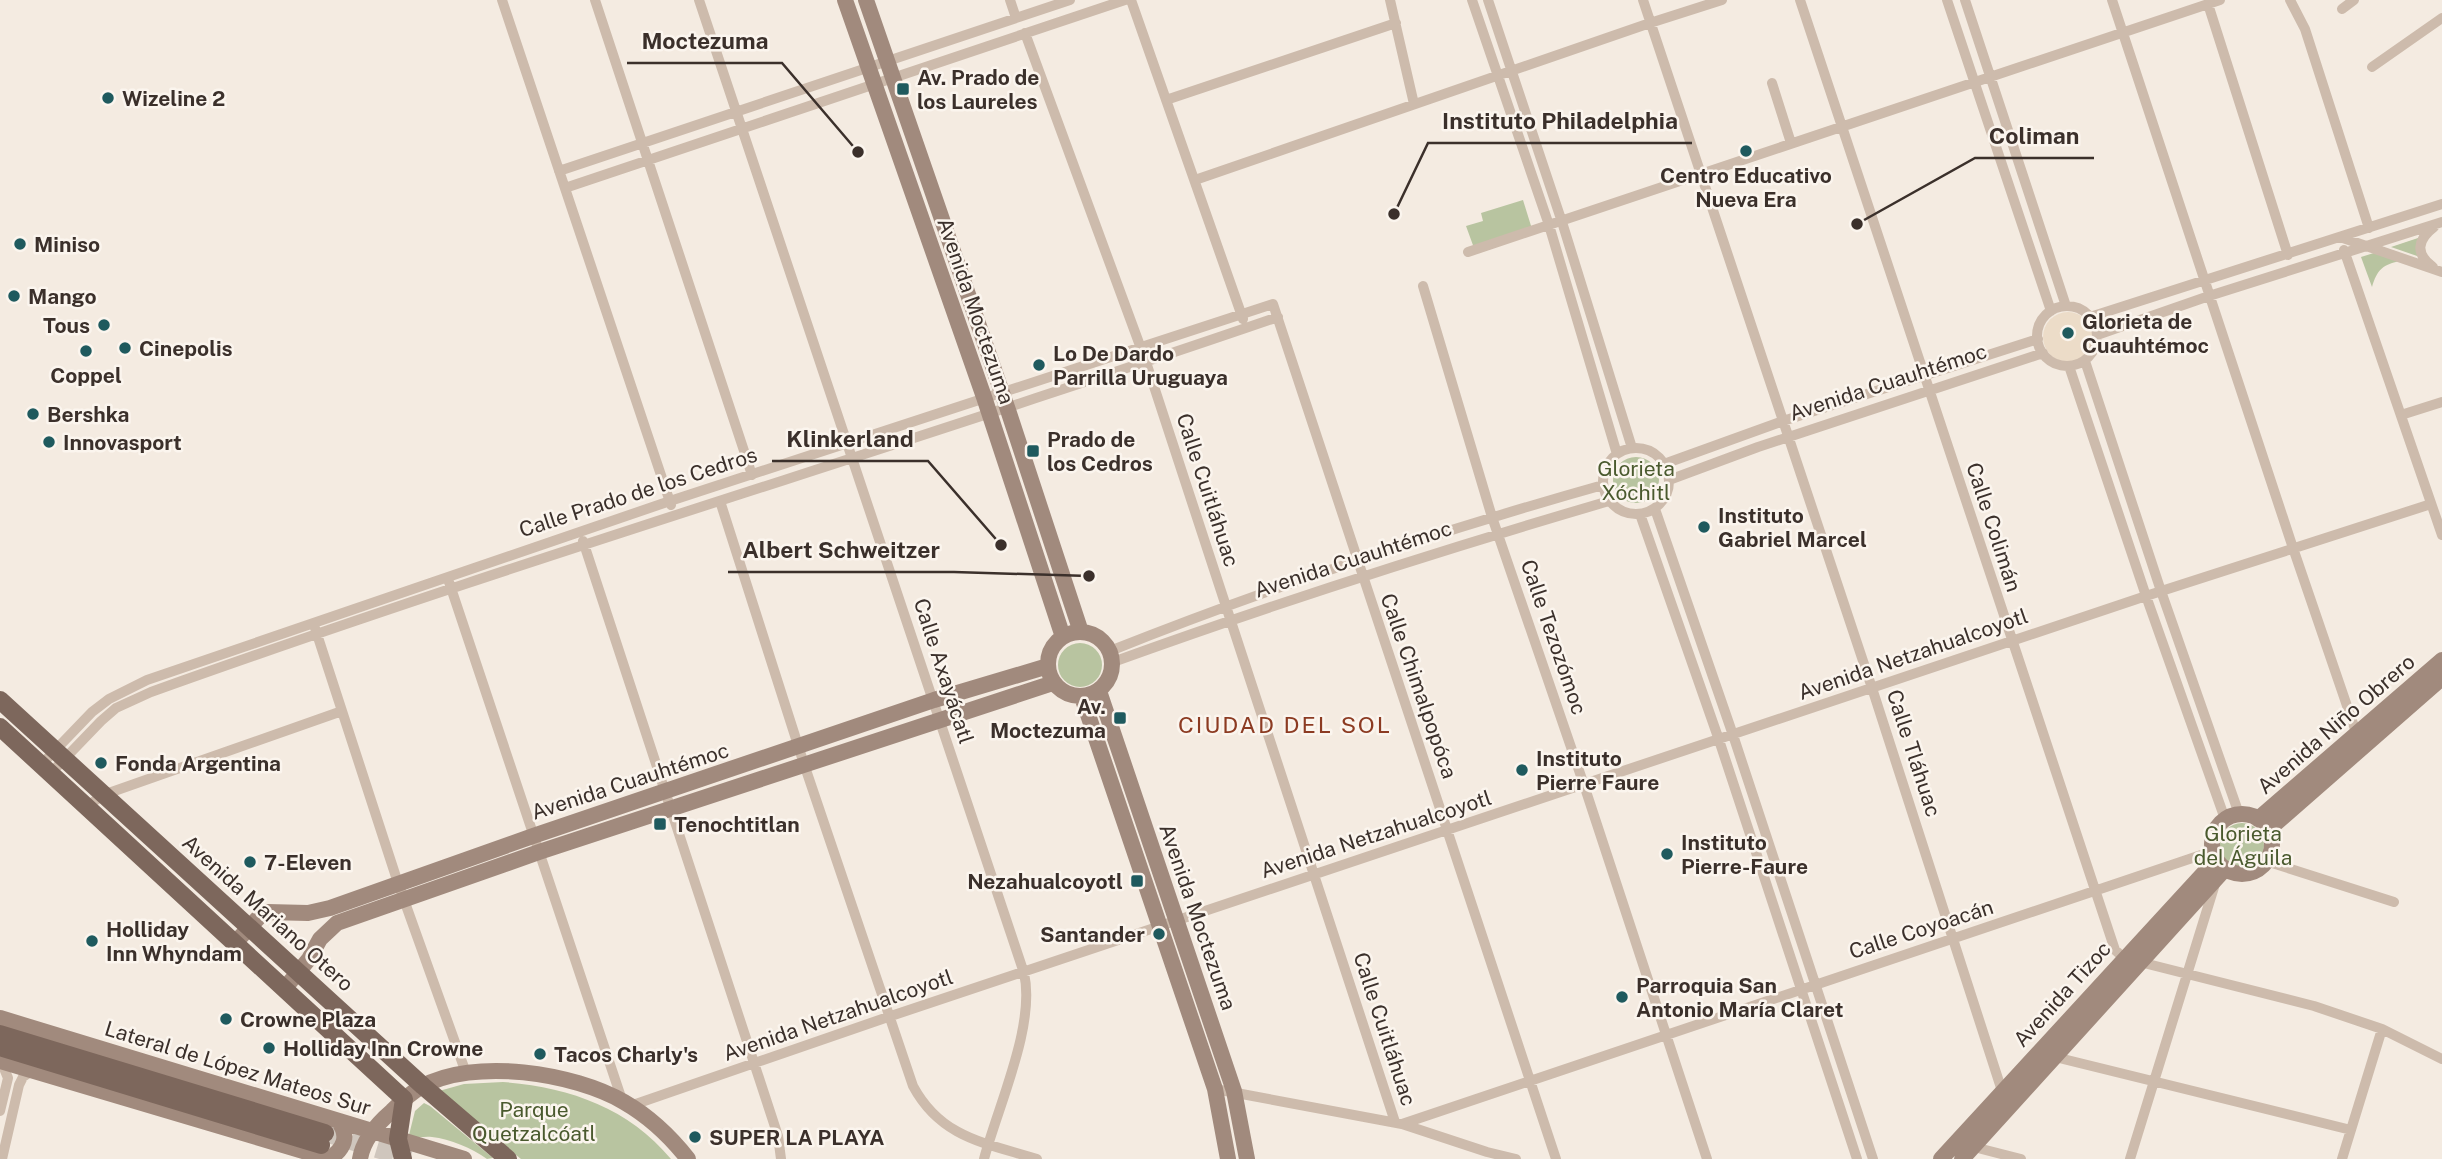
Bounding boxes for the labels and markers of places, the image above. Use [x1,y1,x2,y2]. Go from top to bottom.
callout: Moctezuma [627,19,782,63]
place label: Av. Prado de los Laureles [917,65,1039,114]
marker: Av. Prado de los Laureles [895,81,911,97]
place label: Wizeline 2 [122,86,225,111]
marker: Wizeline 2 [100,90,116,106]
callout: Instituto Philadelphia [1428,99,1692,143]
callout: Coliman [1975,114,2094,158]
marker: Centro Educativo Nueva Era [1738,143,1754,159]
place label: Centro Educativo Nueva Era [1660,163,1832,212]
place label: Miniso [34,232,100,257]
marker: Miniso [12,236,28,252]
place label: Mango [28,284,97,309]
marker: Mango [6,288,22,304]
place label: Glorieta de Cuauhtémoc [2082,309,2209,358]
place label: Tous [43,313,90,338]
marker: Tous [96,317,112,333]
marker: Glorieta de Cuauhtémoc [2060,325,2076,341]
place label: Cinepolis [139,336,233,361]
marker: Cinepolis [117,340,133,356]
place label: Lo De Dardo Parrilla Uruguaya [1053,341,1228,390]
marker: Coppel [78,343,94,359]
marker: Lo De Dardo Parrilla Uruguaya [1031,357,1047,373]
place label: Coppel [50,363,122,388]
place label: Bershka [47,402,129,427]
marker: Bershka [25,406,41,422]
callout: Klinkerland [772,417,928,461]
place label: Prado de los Cedros [1047,427,1153,476]
place label: Innovasport [63,430,182,455]
marker: Innovasport [41,434,57,450]
marker: Prado de los Cedros [1025,443,1041,459]
place label: Instituto Gabriel Marcel [1718,503,1867,552]
marker: Instituto Gabriel Marcel [1696,519,1712,535]
callout: Albert Schweitzer [728,528,954,572]
place label: Av. Moctezuma [990,694,1106,743]
marker: Av. Moctezuma [1112,710,1128,726]
place label: Instituto Pierre Faure [1536,746,1659,795]
place label: Fonda Argentina [115,751,281,776]
marker: Fonda Argentina [93,755,109,771]
marker: Instituto Pierre Faure [1514,762,1530,778]
place label: Tenochtitlan [674,812,800,837]
marker: Tenochtitlan [652,816,668,832]
place label: Instituto Pierre-Faure [1681,830,1808,879]
marker: Instituto Pierre-Faure [1659,846,1675,862]
place label: 7-Eleven [264,850,352,875]
marker: 7-Eleven [242,854,258,870]
place label: Nezahualcoyotl [967,869,1123,894]
marker: Nezahualcoyotl [1129,873,1145,889]
place label: Holliday Inn Whyndam [106,917,242,966]
place label: Santander [1040,922,1145,947]
marker: Santander [1151,926,1167,942]
marker: Holliday Inn Whyndam [84,933,100,949]
place label: Parroquia San Antonio María Claret [1636,973,1844,1022]
marker: Parroquia San Antonio María Claret [1614,989,1630,1005]
place label: Crowne Plaza [240,1007,376,1032]
marker: Crowne Plaza [218,1011,234,1027]
place label: Holliday Inn Crowne [283,1036,483,1061]
marker: Holliday Inn Crowne [261,1040,277,1056]
place label: Tacos Charly's [554,1042,698,1067]
marker: Tacos Charly's [532,1046,548,1062]
place label: SUPER LA PLAYA [709,1125,885,1150]
marker: SUPER LA PLAYA [687,1129,703,1145]

